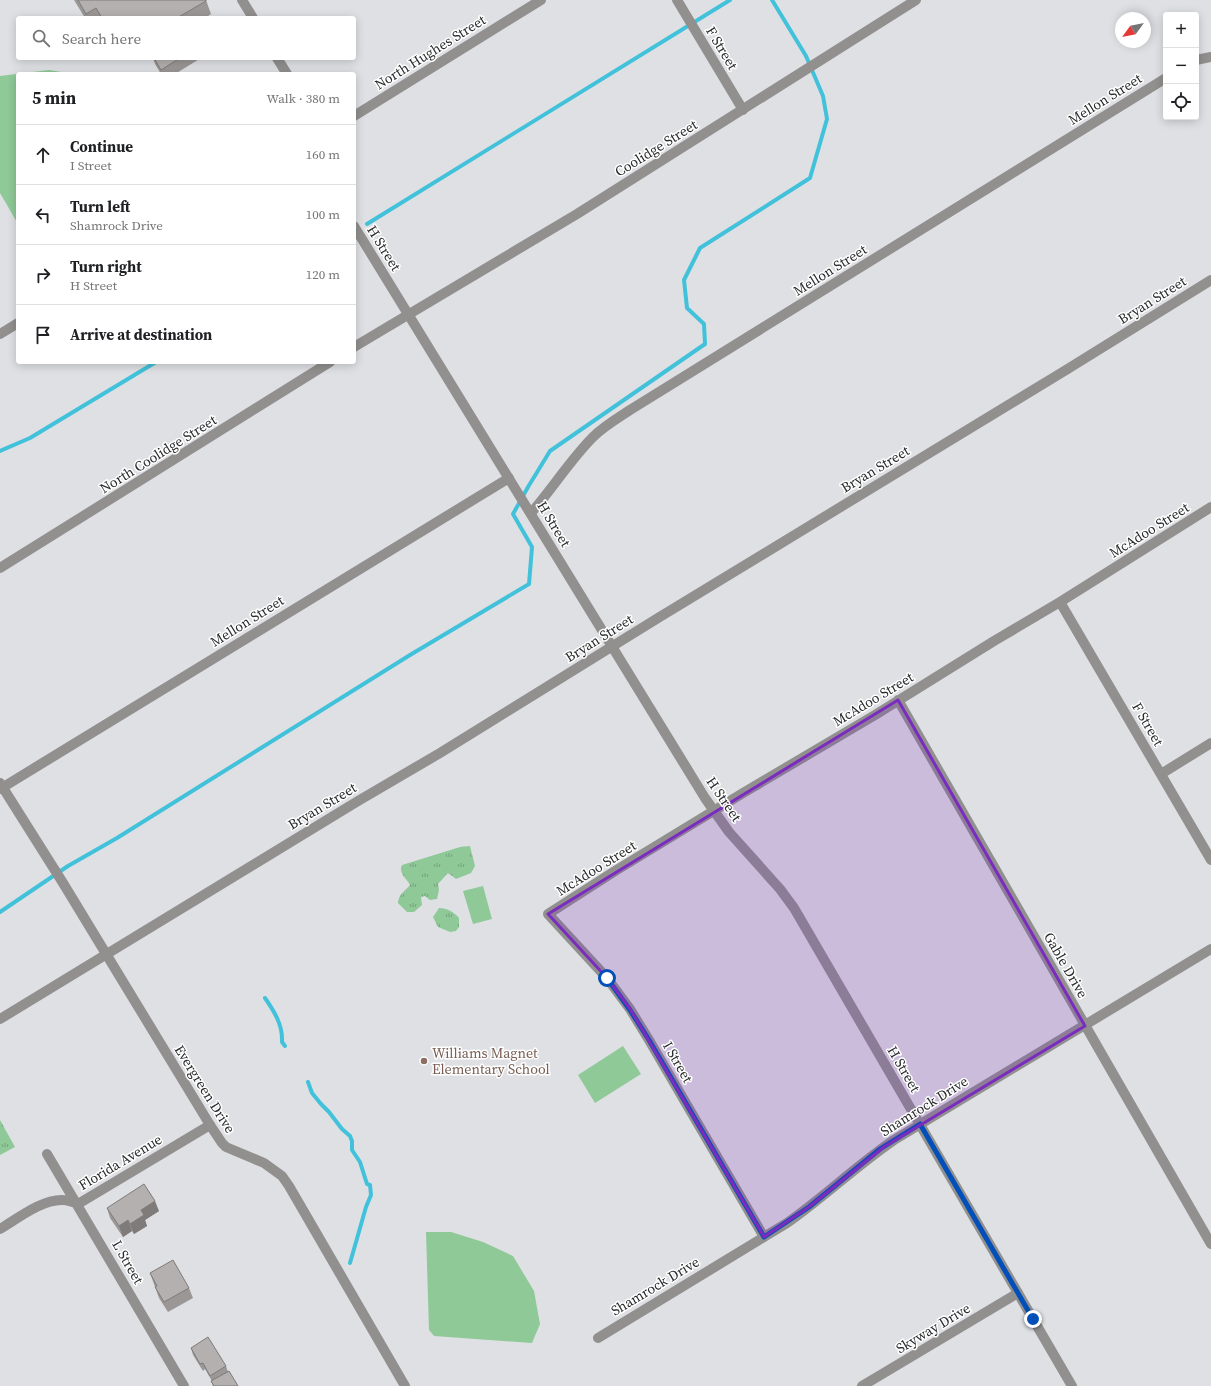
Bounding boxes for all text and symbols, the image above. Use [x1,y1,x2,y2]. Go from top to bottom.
street label: North Hughes Street [371,10,490,94]
north arrow [1115,12,1151,48]
map controls [1163,12,1199,120]
button: + [1163,12,1199,48]
search box [16,16,356,60]
street label: F Street [701,22,743,74]
icon: search [30,27,52,49]
text: Search here [62,28,141,49]
button: − [1163,48,1199,84]
street label: Mellon Street [1064,68,1146,130]
button: locate [1163,84,1199,120]
text: 5 min [32,86,76,110]
text: Walk · 380 m [267,90,340,107]
street label: Coolidge Street [611,114,701,181]
text: Continue [70,136,133,157]
icon: ahead [32,144,54,166]
text: 160 m [306,146,340,163]
text: I Street [70,157,111,174]
text: Turn left [70,196,130,217]
icon: left [32,204,54,226]
text: 100 m [306,206,340,223]
text: Shamrock Drive [70,217,163,234]
street label: H Street [362,221,406,275]
street label: Mellon Street [789,239,871,301]
text: Turn right [70,256,142,277]
icon: right [32,264,54,286]
text: 120 m [306,266,340,283]
street label: Bryan Street [1114,271,1190,329]
text: H Street [70,277,117,294]
icon: arrive [32,324,54,346]
text: Arrive at destination [70,324,212,345]
street label: North Coolidge Street [96,410,221,498]
street label: Bryan Street [837,440,913,497]
street label: H Street [532,497,576,551]
street label: McAdoo Street [1105,497,1193,563]
street label: Mellon Street [206,590,288,652]
street label: Bryan Street [561,609,637,667]
street label: McAdoo Street [829,667,917,731]
street label: F Street [1127,698,1169,750]
street label: H Street [702,772,747,826]
street label: Bryan Street [284,777,360,834]
street label: McAdoo Street [552,835,640,901]
street label: Gable Drive [1039,928,1093,1002]
route start [598,969,616,987]
street label: I Street [658,1038,698,1087]
street label: Evergreen Drive [170,1041,240,1137]
street label: H Street [883,1042,926,1096]
place label: Williams Magnet Elementary School [432,1043,550,1079]
marker: Williams Magnet Elementary School [419,1056,429,1066]
street label: Shamrock Drive [876,1071,972,1141]
street label: Florida Avenue [74,1129,166,1195]
street label: L Street [107,1236,149,1288]
street label: Shamrock Drive [607,1252,703,1320]
street label: Skyway Drive [892,1298,974,1358]
route end [1024,1310,1042,1328]

